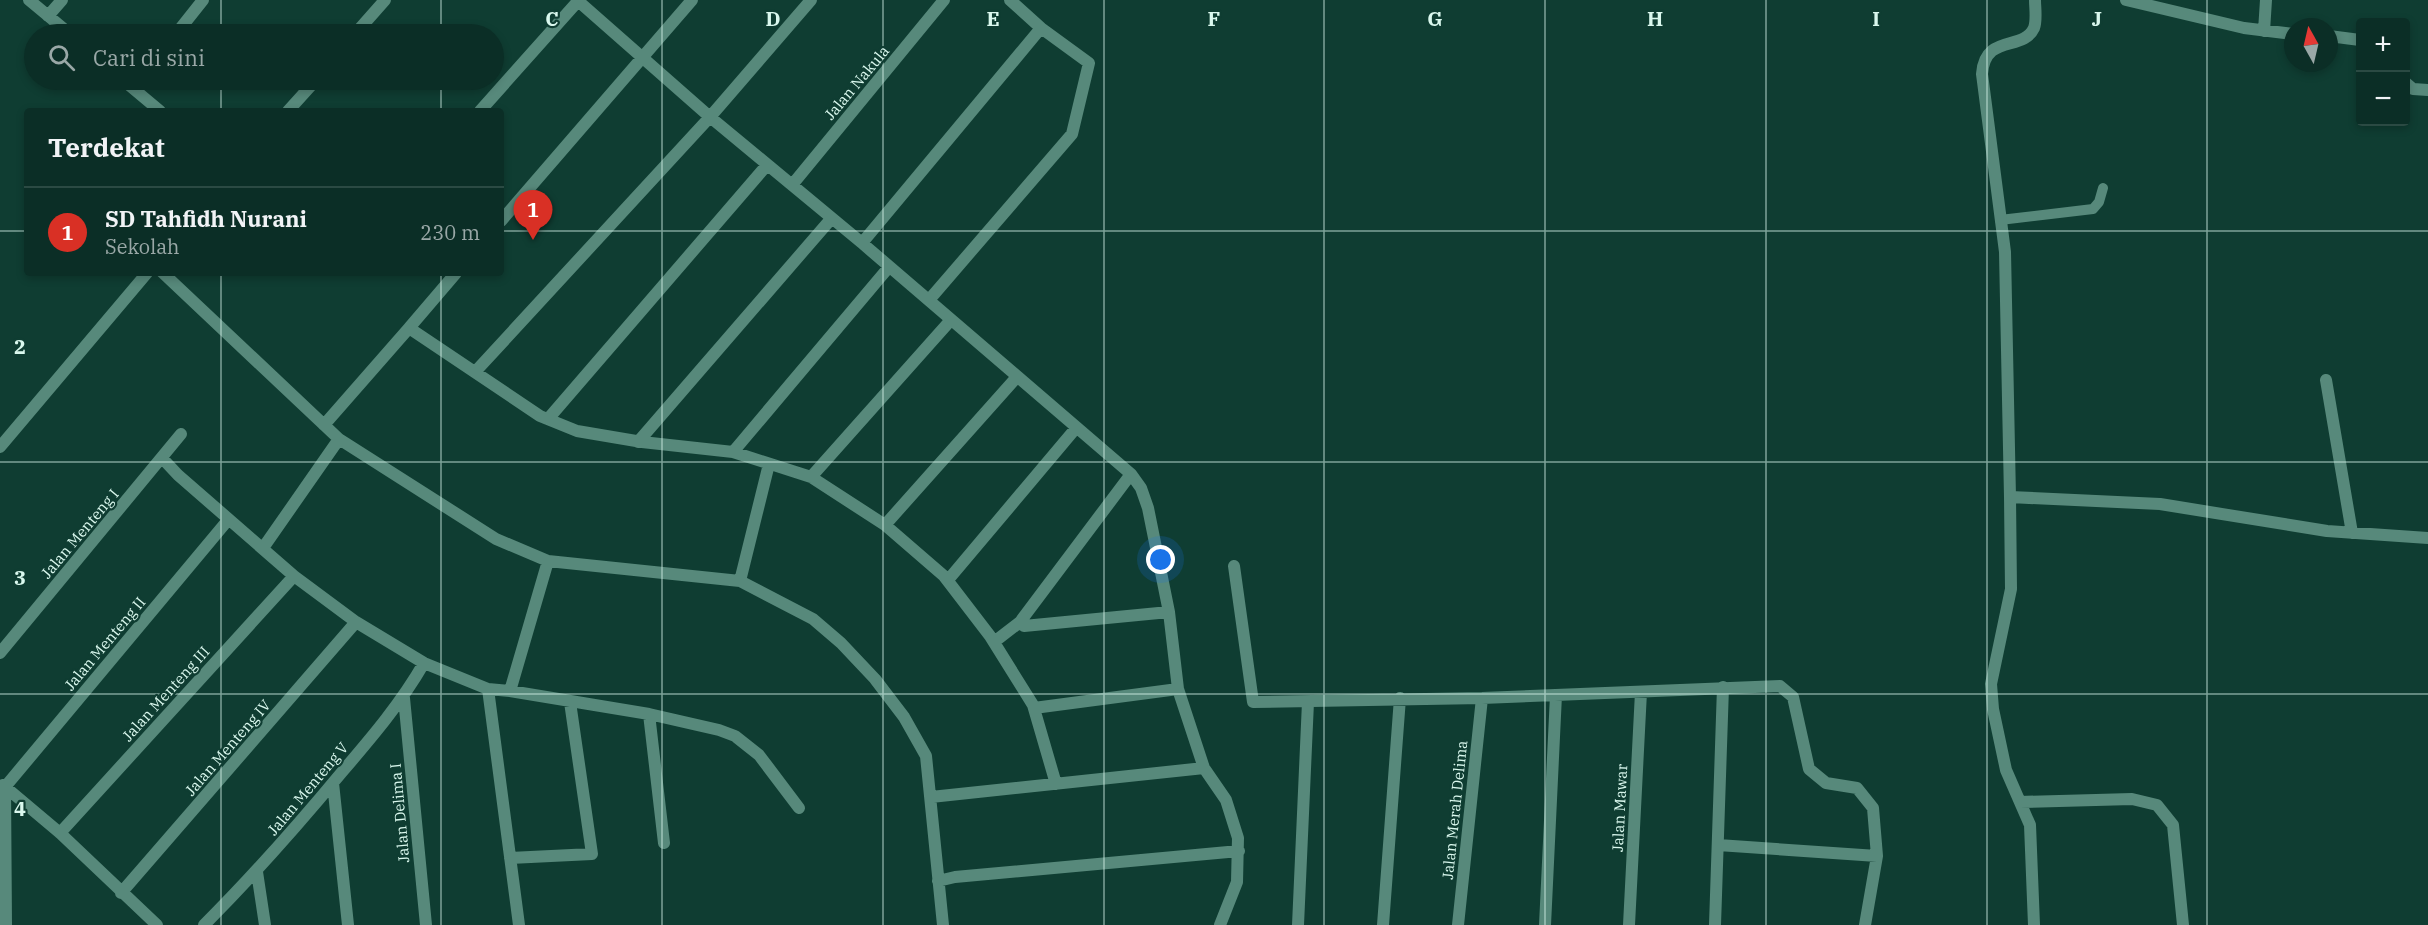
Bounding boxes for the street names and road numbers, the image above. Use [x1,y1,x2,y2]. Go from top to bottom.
street label: Jalan Nakula [820,42,893,124]
street label: Jalan Menteng I [37,485,123,582]
street label: Jalan Menteng II [60,593,149,694]
street label: Jalan Menteng III [118,642,213,745]
street label: Jalan Menteng IV [181,696,275,800]
street label: Jalan Menteng V [263,738,352,839]
street label: Jalan Merah Delima [1438,739,1471,880]
street label: Jalan Delima I [386,763,413,864]
street label: Jalan Mawar [1608,763,1631,853]

